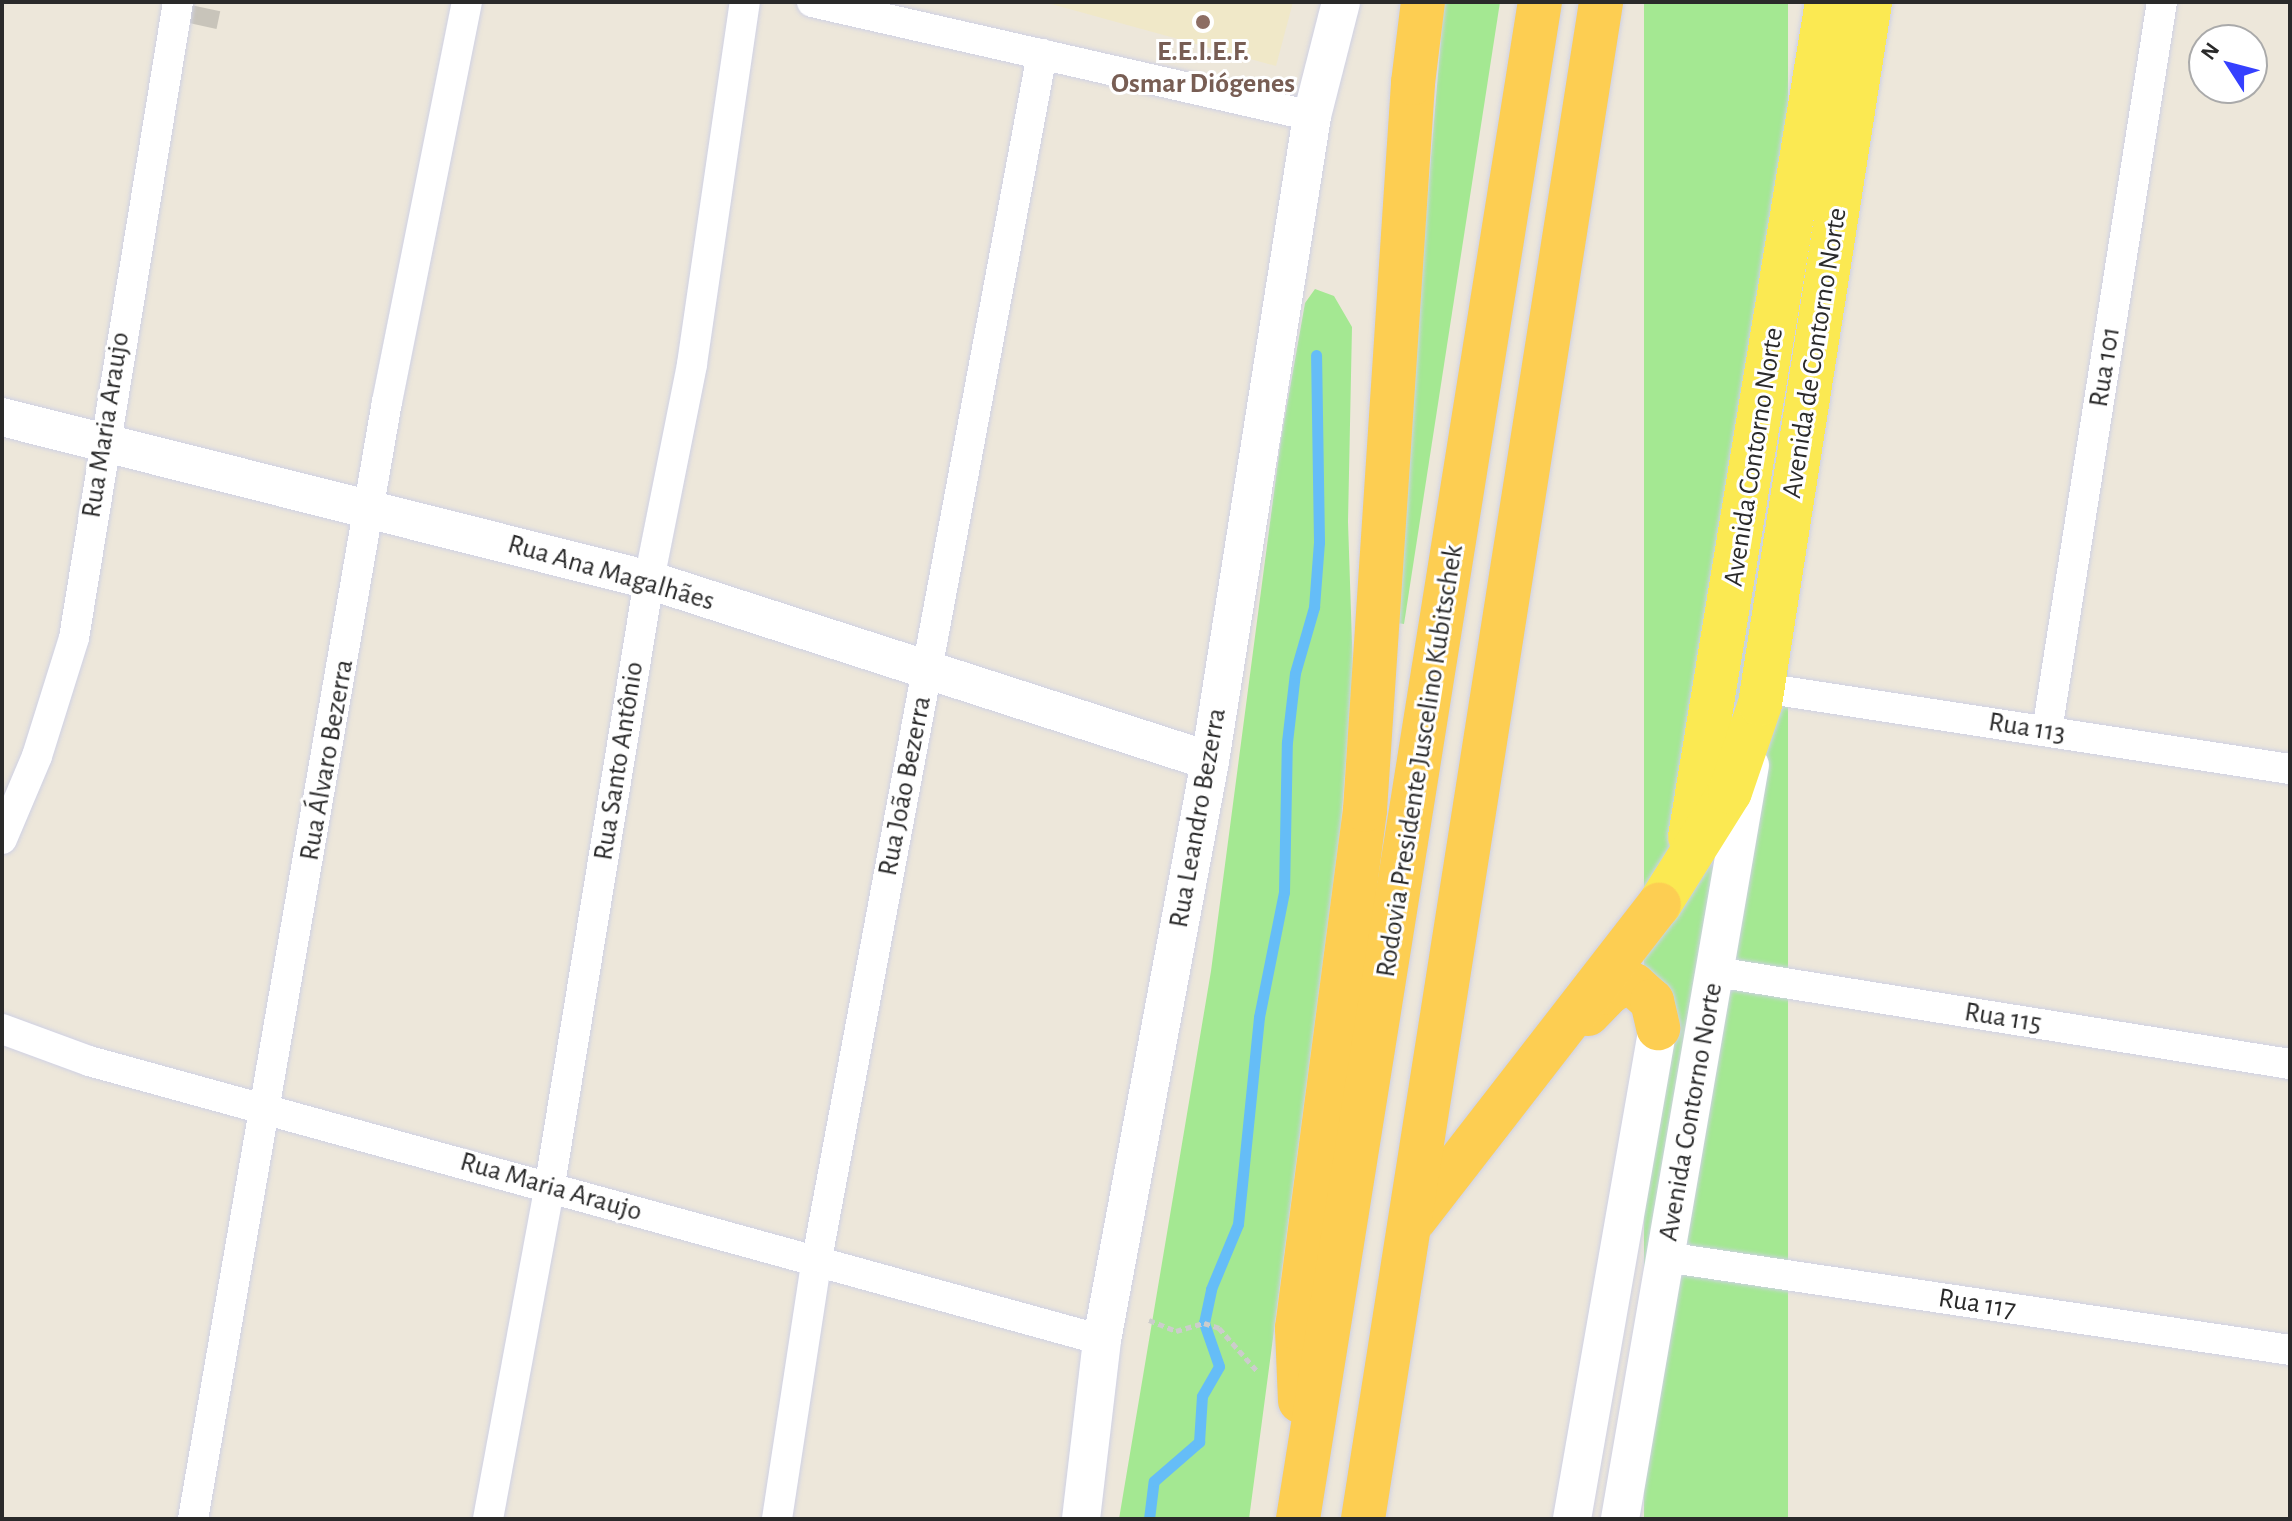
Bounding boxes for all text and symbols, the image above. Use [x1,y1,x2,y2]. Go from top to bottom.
marker: E.E.I.E.F. Osmar Diógenes [1194,13,1212,31]
north arrow [2188,24,2268,104]
place label: E.E.I.E.F. Osmar Diógenes [1111,35,1295,101]
text: N [2197,38,2224,64]
street label: Avenida de Contorno Norte [1775,205,1855,501]
street label: Rua 101 [2082,324,2128,410]
street label: Avenida Contorno Norte [1717,325,1791,589]
street label: Rua Maria Araujo [75,330,137,520]
street label: Rua Ana Magalhães [504,527,718,619]
street label: Rodovia Presidente Juscelino Kubitschek [1369,542,1471,980]
street label: Rua Álvaro Bezerra [293,657,361,863]
street label: Rua Santo Antônio [587,659,651,863]
street label: Rua João Bezerra [871,693,939,879]
street label: Rua 113 [1986,705,2068,751]
street label: Rua Leandro Bezerra [1162,706,1234,930]
street label: Avenida Contorno Norte [1652,980,1730,1244]
street label: Rua 115 [1962,995,2044,1041]
street label: Rua Maria Araujo [456,1145,646,1229]
street label: Rua 117 [1936,1281,2018,1327]

